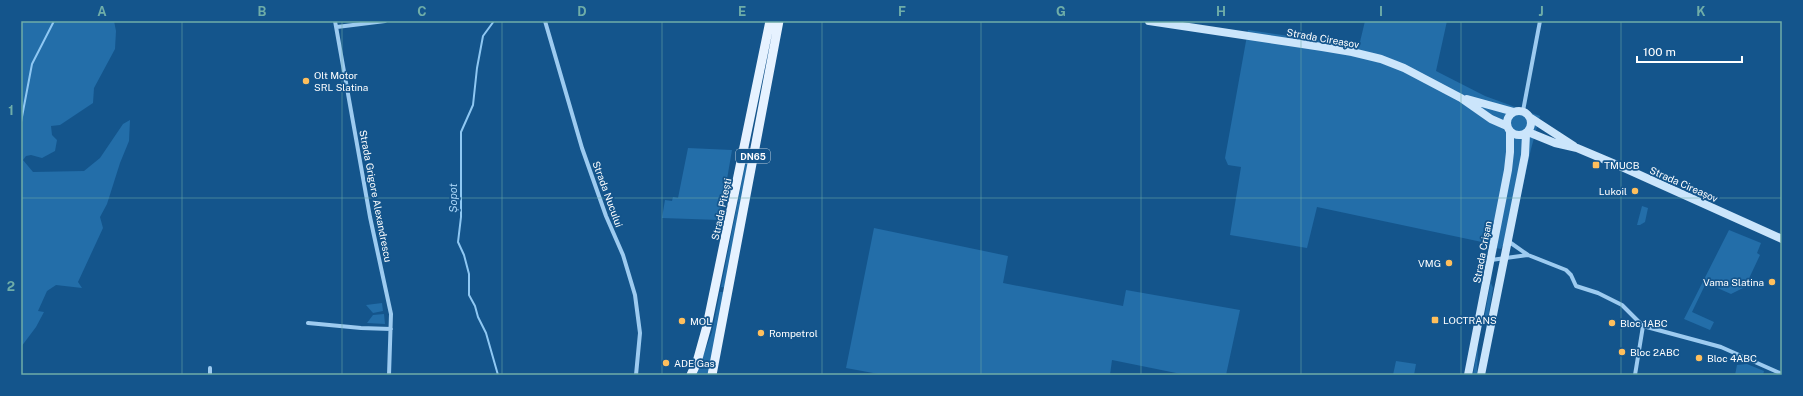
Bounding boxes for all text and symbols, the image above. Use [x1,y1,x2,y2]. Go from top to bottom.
text: A [97,4,107,19]
text: B [258,4,267,19]
text: C [417,4,427,19]
text: D [577,4,587,19]
text: E [738,4,746,19]
text: F [898,4,906,19]
text: G [1056,4,1066,19]
text: H [1216,4,1226,19]
text: I [1379,4,1383,19]
text: J [1538,4,1544,19]
text: K [1696,4,1706,19]
street label: Strada Cireașov [1286,26,1360,50]
scale bar [1637,38,1742,64]
text: 100 m [1643,45,1676,59]
place label: Olt Motor SRL Slatina [314,69,368,93]
marker: Olt Motor SRL Slatina [301,76,311,86]
text: 1 [8,103,14,118]
street label: Strada Grigore Alexandrescu [357,129,395,263]
road number: DN65 [736,149,770,163]
street label: Strada Nucului [590,159,626,229]
place label: TMUCB [1604,159,1640,171]
marker: TMUCB [1591,160,1601,170]
street label: Strada Cireașov [1648,164,1720,204]
street label: Strada Pitești [709,177,733,241]
water label: Șopot [447,182,459,213]
place label: Lukoil [1599,185,1627,197]
marker: Lukoil [1630,186,1640,196]
street label: Strada Crișan [1470,220,1494,284]
place label: VMG [1418,257,1441,269]
marker: VMG [1444,258,1454,268]
place label: Vama Slatina [1703,276,1764,288]
marker: Vama Slatina [1767,277,1777,287]
text: 2 [7,279,15,294]
place label: LOCTRANS [1443,314,1497,326]
place label: MOL [690,315,712,327]
marker: LOCTRANS [1430,315,1440,325]
marker: MOL [677,316,687,326]
place label: Bloc 1ABC [1620,317,1668,329]
marker: Bloc 1ABC [1607,318,1617,328]
place label: Rompetrol [769,327,818,339]
marker: Rompetrol [756,328,766,338]
place label: Bloc 2ABC [1630,346,1680,358]
marker: Bloc 2ABC [1617,347,1627,357]
place label: Bloc 4ABC [1707,352,1757,364]
marker: Bloc 4ABC [1694,353,1704,363]
place label: ADE Gas [674,357,715,369]
marker: ADE Gas [661,358,671,368]

